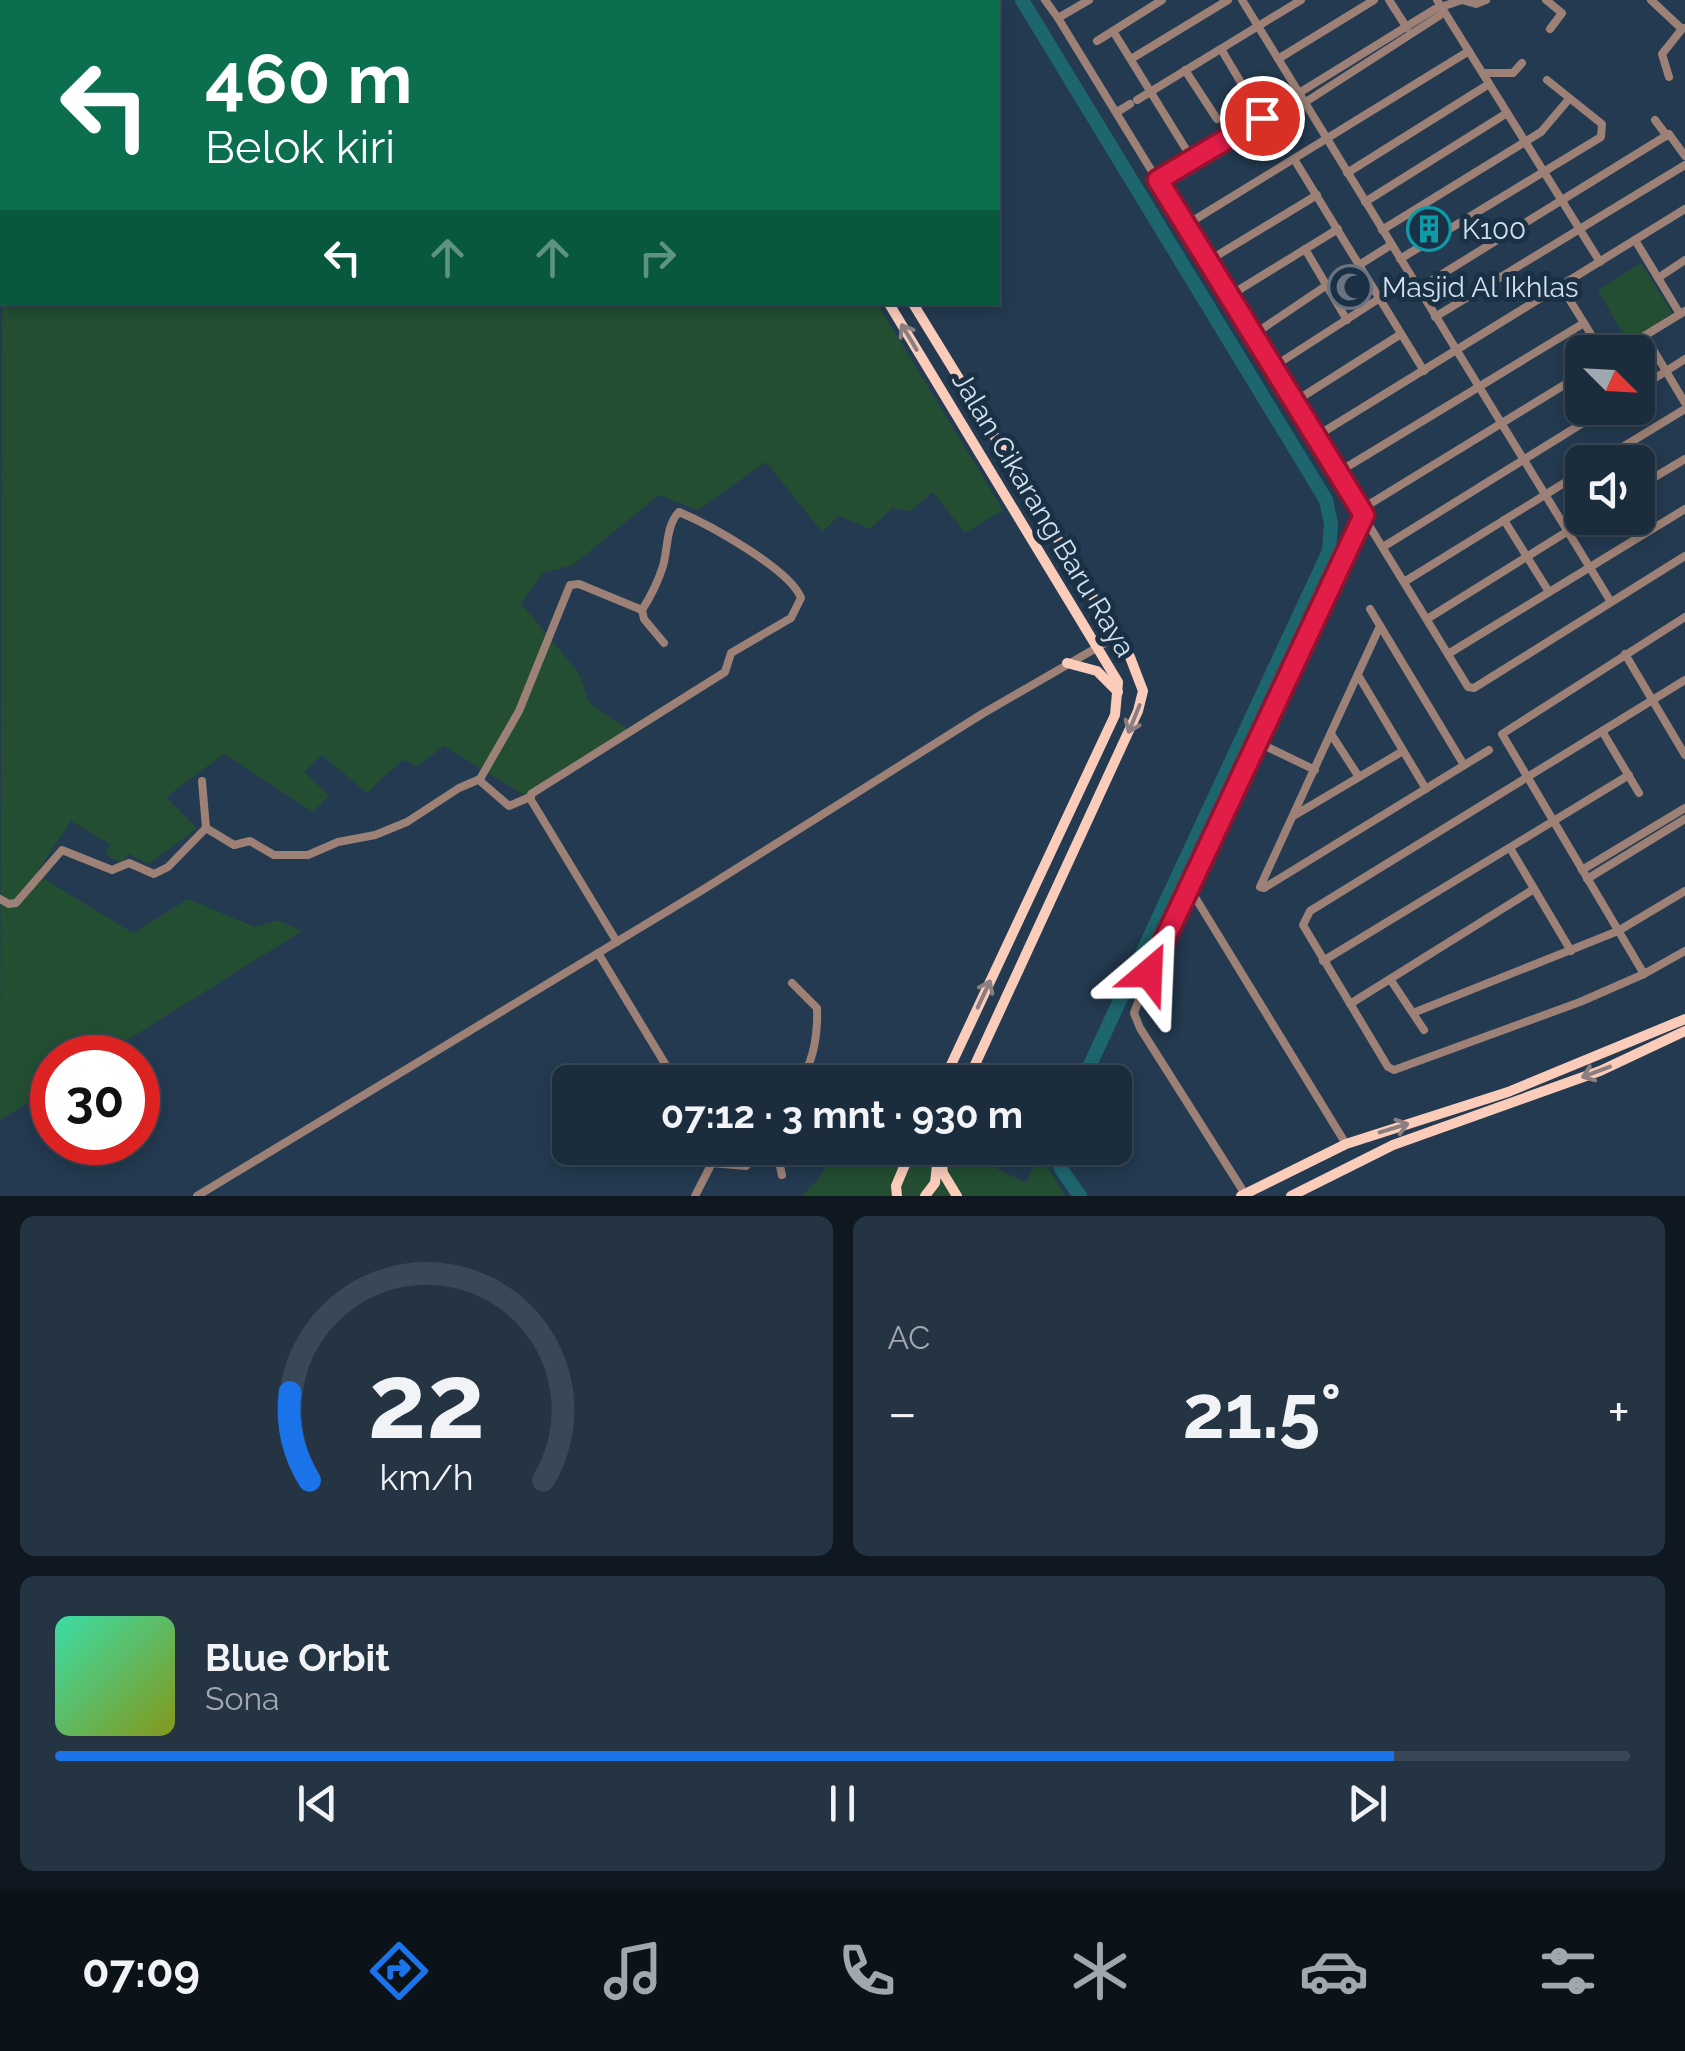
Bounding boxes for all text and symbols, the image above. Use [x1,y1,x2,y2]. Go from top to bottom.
text: 460 m [205,37,412,119]
icon: left [40,40,170,170]
pin [1220,76,1305,161]
icon: arrive [1235,91,1290,146]
text: Belok kiri [205,121,395,174]
building icon: K100 [1406,206,1452,252]
place label: K100 [1462,213,1526,246]
icon: left [315,230,370,285]
icon: ahead [420,230,475,285]
icon: ahead [525,230,580,285]
icon: right [630,230,685,285]
mosque icon: Masjid Al Ikhlas [1327,264,1373,310]
place label: Masjid Al Ikhlas [1382,271,1579,304]
one-way arrow [899,323,919,352]
north arrow [1565,335,1655,425]
map controls [1565,335,1655,535]
street label: Jalan Cikarang Baru Raya [945,366,1142,663]
button: sound [1565,445,1655,535]
one-way arrow [1123,703,1141,734]
position arrow [1097,921,1201,1025]
one-way arrow [976,979,994,1010]
speed limit sign: 30 [30,1035,160,1165]
one-way arrow [1582,1064,1612,1082]
text: 07:12 · 3 mnt · 930 m [661,1092,1023,1137]
one-way arrow [1378,1118,1409,1136]
text: AC [888,1319,930,1356]
text: 22 [368,1340,485,1462]
text: 21.5° [1183,1367,1342,1456]
text: − [888,1380,917,1445]
text: + [1607,1380,1630,1445]
text: km/h [379,1456,473,1498]
text: Blue Orbit [205,1635,390,1680]
text: Sona [205,1680,280,1717]
icon: previous [290,1776,345,1831]
icon: pause [815,1776,870,1831]
icon: next [1340,1776,1395,1831]
icon: directions [364,1936,434,2006]
icon: music [598,1936,668,2006]
icon: phone [832,1936,902,2006]
icon: climate [1065,1936,1135,2006]
icon: car [1299,1936,1369,2006]
icon: filters [1533,1936,1603,2006]
text: 07:09 [82,1945,200,1998]

